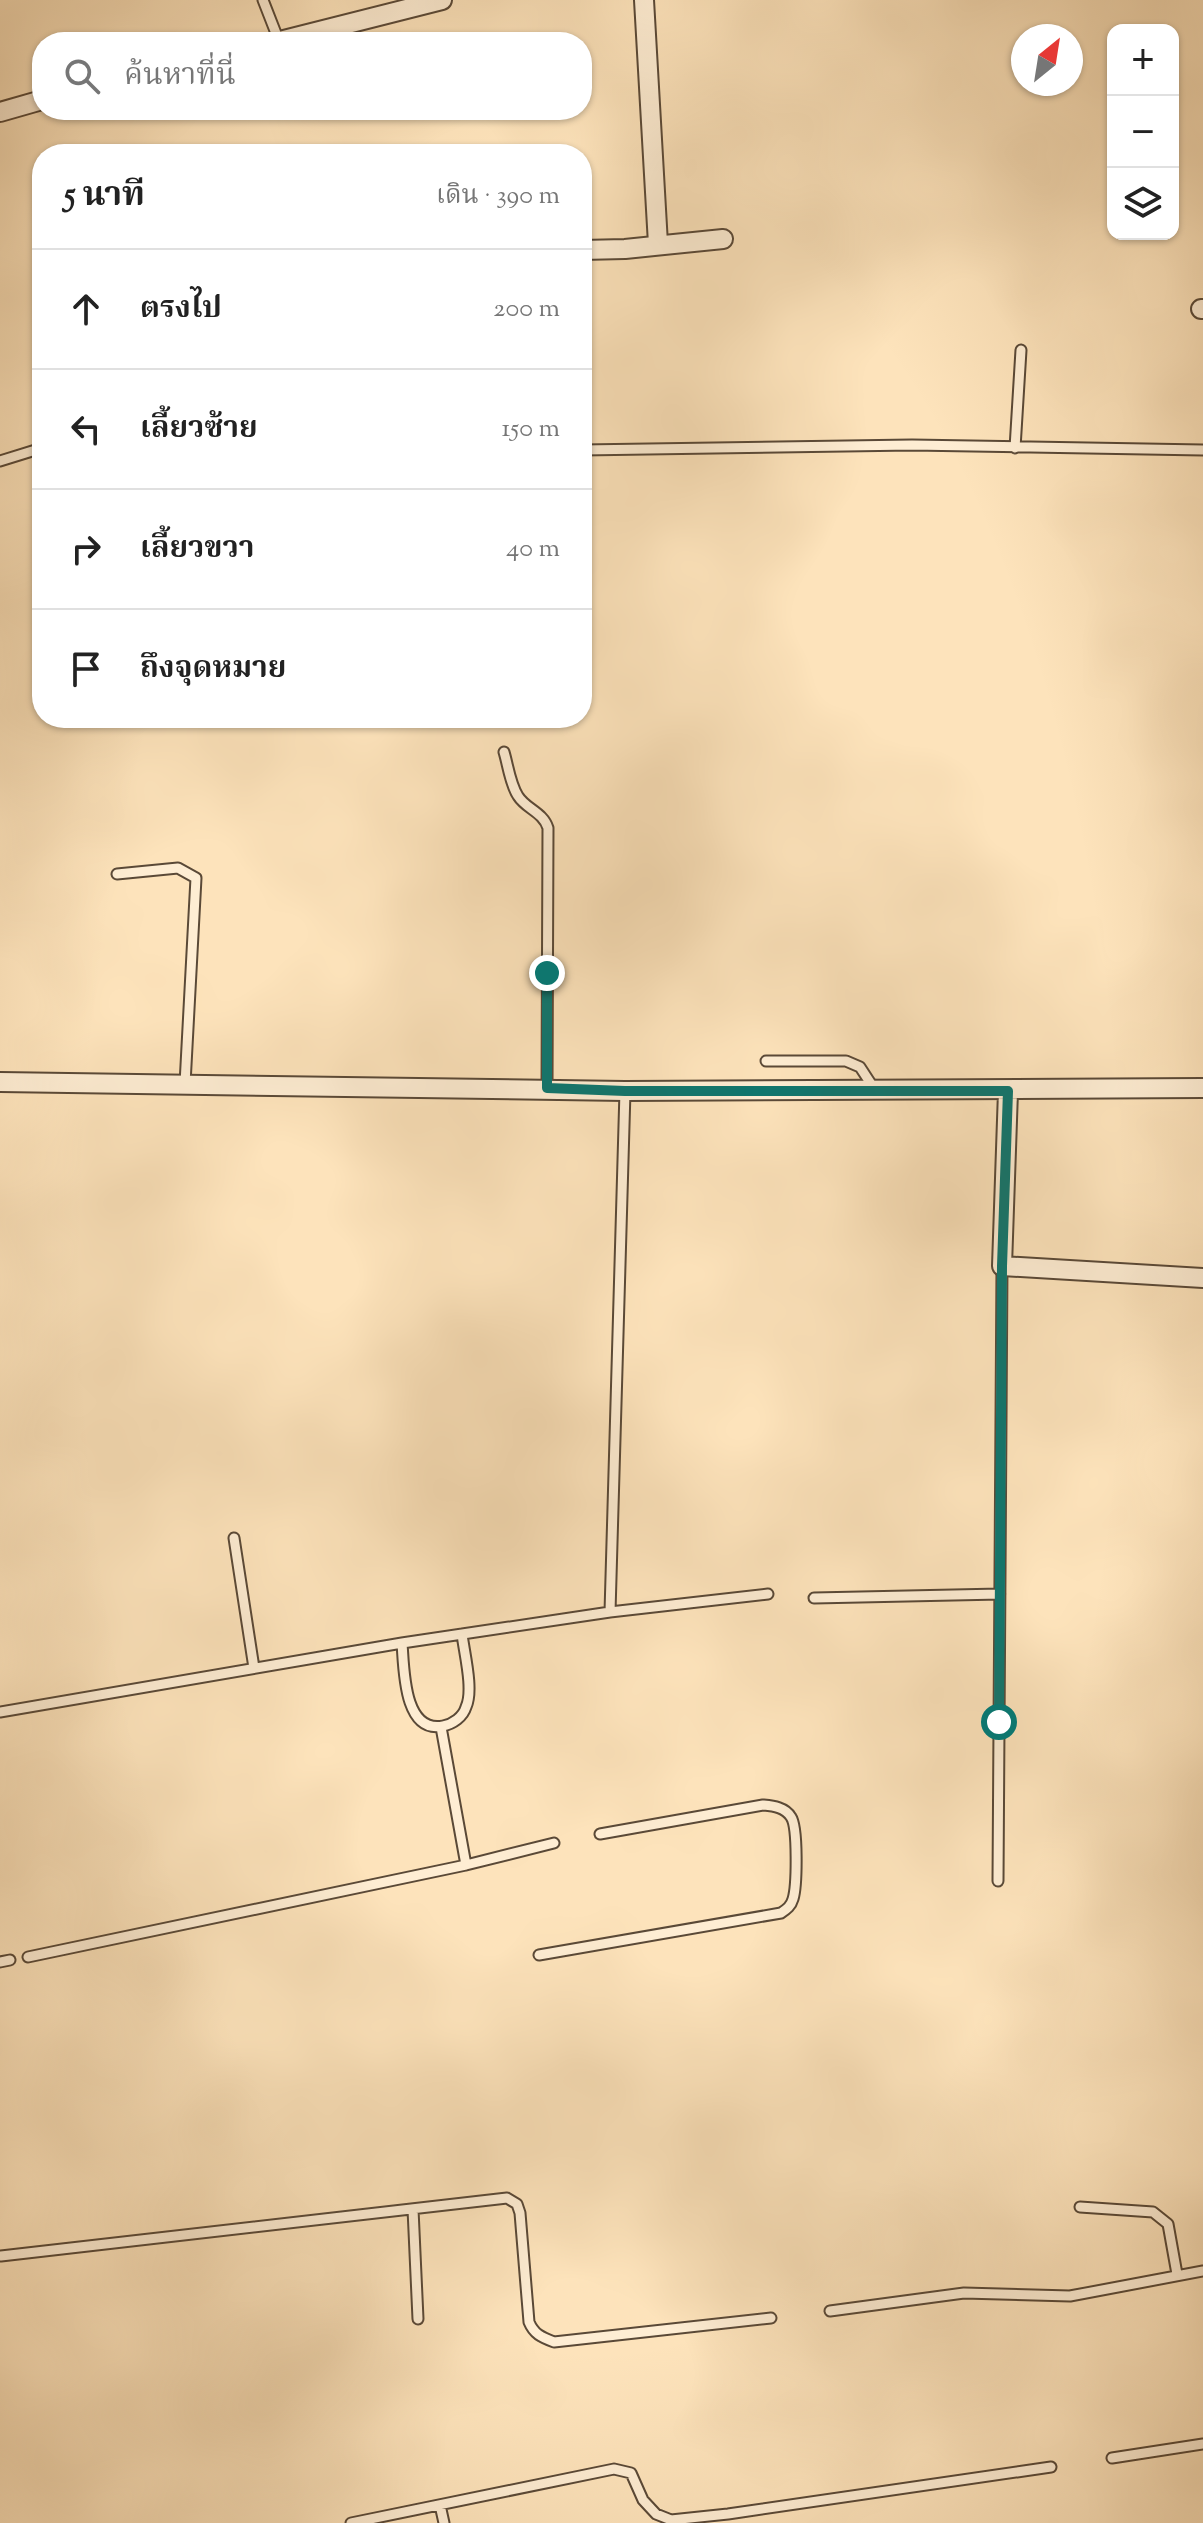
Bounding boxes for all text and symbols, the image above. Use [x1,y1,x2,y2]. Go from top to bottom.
north arrow [1011,24,1083,96]
map controls [1107,24,1179,240]
button: + [1107,24,1179,96]
search box [32,32,592,120]
icon: search [60,54,104,98]
text: ค้นหาที่นี่ [124,55,236,98]
button: − [1107,96,1179,168]
button: layers [1107,168,1179,240]
text: 5 นาที [64,172,145,221]
text: เดิน · 390 m [436,178,560,215]
icon: ahead [64,287,108,331]
text: ตรงไป [140,288,222,331]
text: 200 m [493,291,560,328]
icon: left [64,407,108,451]
text: เลี้ยวซ้าย [140,408,258,451]
text: 150 m [501,411,560,448]
icon: right [64,527,108,571]
text: เลี้ยวขวา [140,528,254,571]
text: 40 m [506,531,560,568]
icon: arrive [64,647,108,691]
text: ถึงจุดหมาย [140,648,286,691]
route end [529,955,565,991]
route start [981,1704,1017,1740]

